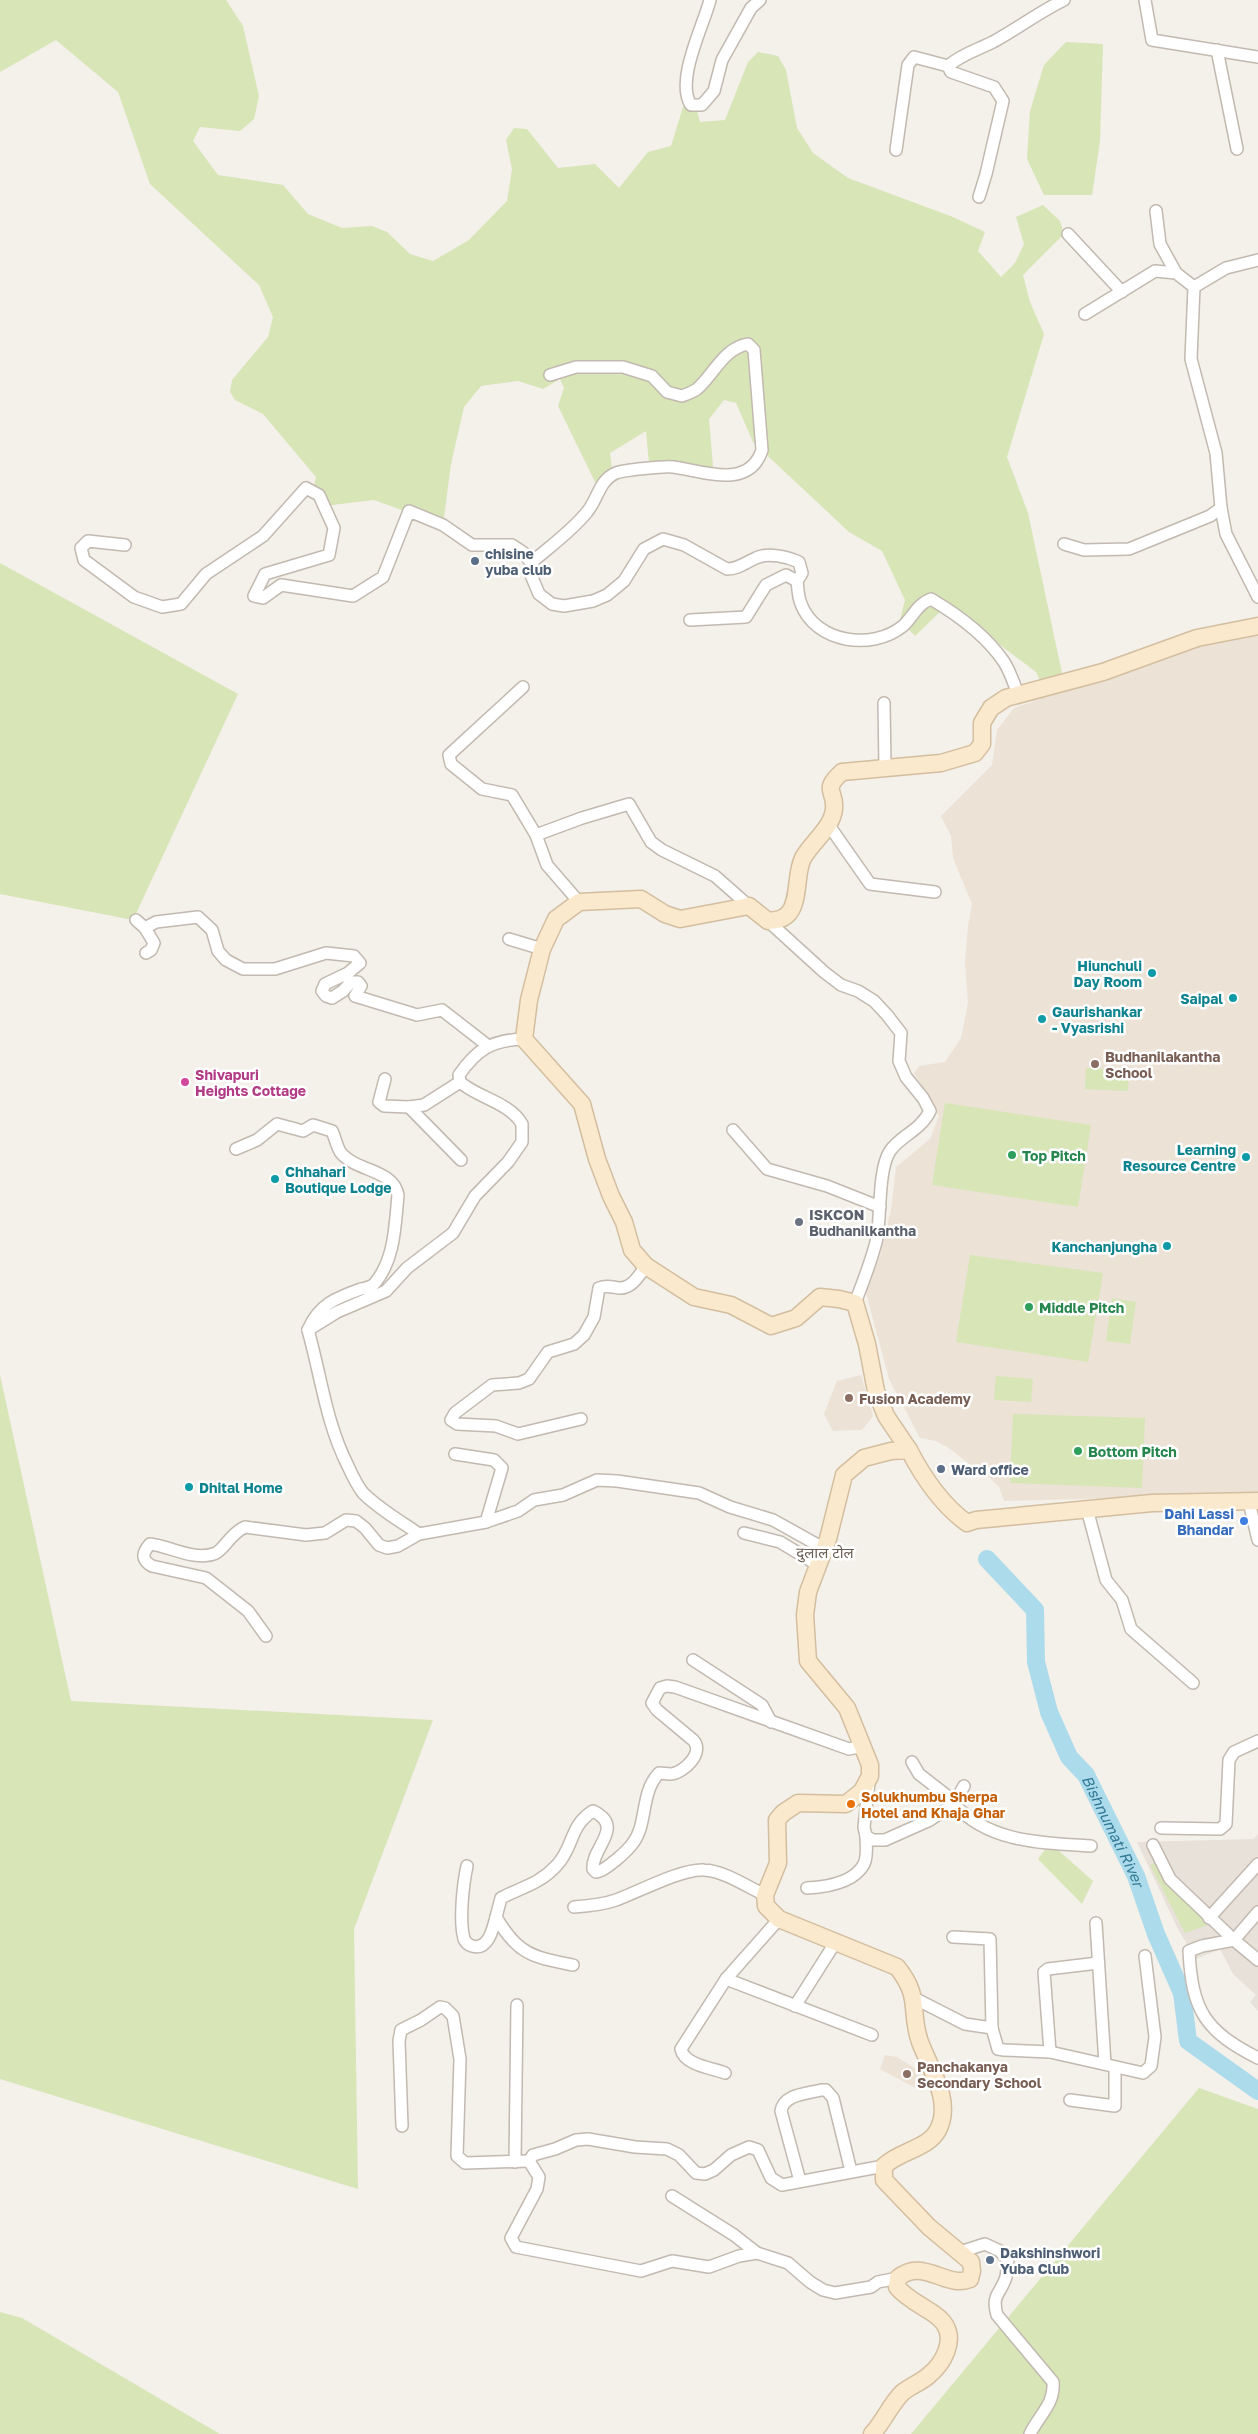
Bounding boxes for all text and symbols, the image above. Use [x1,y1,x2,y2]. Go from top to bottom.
place label: chisine yuba club [485,545,552,578]
marker: chisine yuba club [469,555,481,567]
place label: Hiunchuli Day Room [1074,957,1142,990]
marker: Hiunchuli Day Room [1146,967,1158,979]
place label: Saipal [1180,990,1223,1007]
marker: Saipal [1227,992,1239,1004]
place label: Gaurishankar - Vyasrishi [1052,1003,1143,1036]
marker: Gaurishankar - Vyasrishi [1036,1013,1048,1025]
place label: Budhanilakantha School [1105,1048,1220,1081]
marker: Budhanilakantha School [1089,1058,1101,1070]
place label: Shivapuri Heights Cottage [195,1066,306,1099]
marker: Shivapuri Heights Cottage [179,1076,191,1088]
place label: Learning Resource Centre [1123,1141,1236,1174]
place label: Top Pitch [1022,1147,1086,1164]
marker: Top Pitch [1006,1149,1018,1161]
marker: Learning Resource Centre [1240,1151,1252,1163]
place label: Chhahari Boutique Lodge [285,1163,392,1196]
marker: Chhahari Boutique Lodge [269,1173,281,1185]
place label: ISKCON Budhanilkantha [809,1206,916,1239]
marker: ISKCON Budhanilkantha [793,1216,805,1228]
place label: Kanchanjungha [1051,1238,1157,1255]
marker: Kanchanjungha [1161,1240,1173,1252]
place label: Middle Pitch [1039,1299,1124,1316]
marker: Middle Pitch [1023,1301,1035,1313]
place label: Fusion Academy [859,1390,972,1407]
marker: Fusion Academy [843,1392,855,1404]
place label: Bottom Pitch [1088,1443,1177,1460]
marker: Bottom Pitch [1072,1445,1084,1457]
place label: Ward office [951,1461,1029,1478]
marker: Ward office [935,1463,947,1475]
place label: Dhital Home [199,1479,283,1496]
marker: Dhital Home [183,1481,195,1493]
place label: Dahi Lassi Bhandar [1164,1505,1235,1538]
marker: Dahi Lassi Bhandar [1238,1515,1250,1527]
district label: दुलाल टोल [796,1543,855,1563]
water label: Bishnumati River [1079,1772,1149,1891]
place label: Solukhumbu Sherpa Hotel and Khaja Ghar [861,1788,1006,1821]
marker: Solukhumbu Sherpa Hotel and Khaja Ghar [845,1798,857,1810]
place label: Panchakanya Secondary School [917,2058,1042,2091]
marker: Panchakanya Secondary School [901,2068,913,2080]
place label: Dakshinshwori Yuba Club [1000,2244,1100,2277]
marker: Dakshinshwori Yuba Club [984,2254,996,2266]

